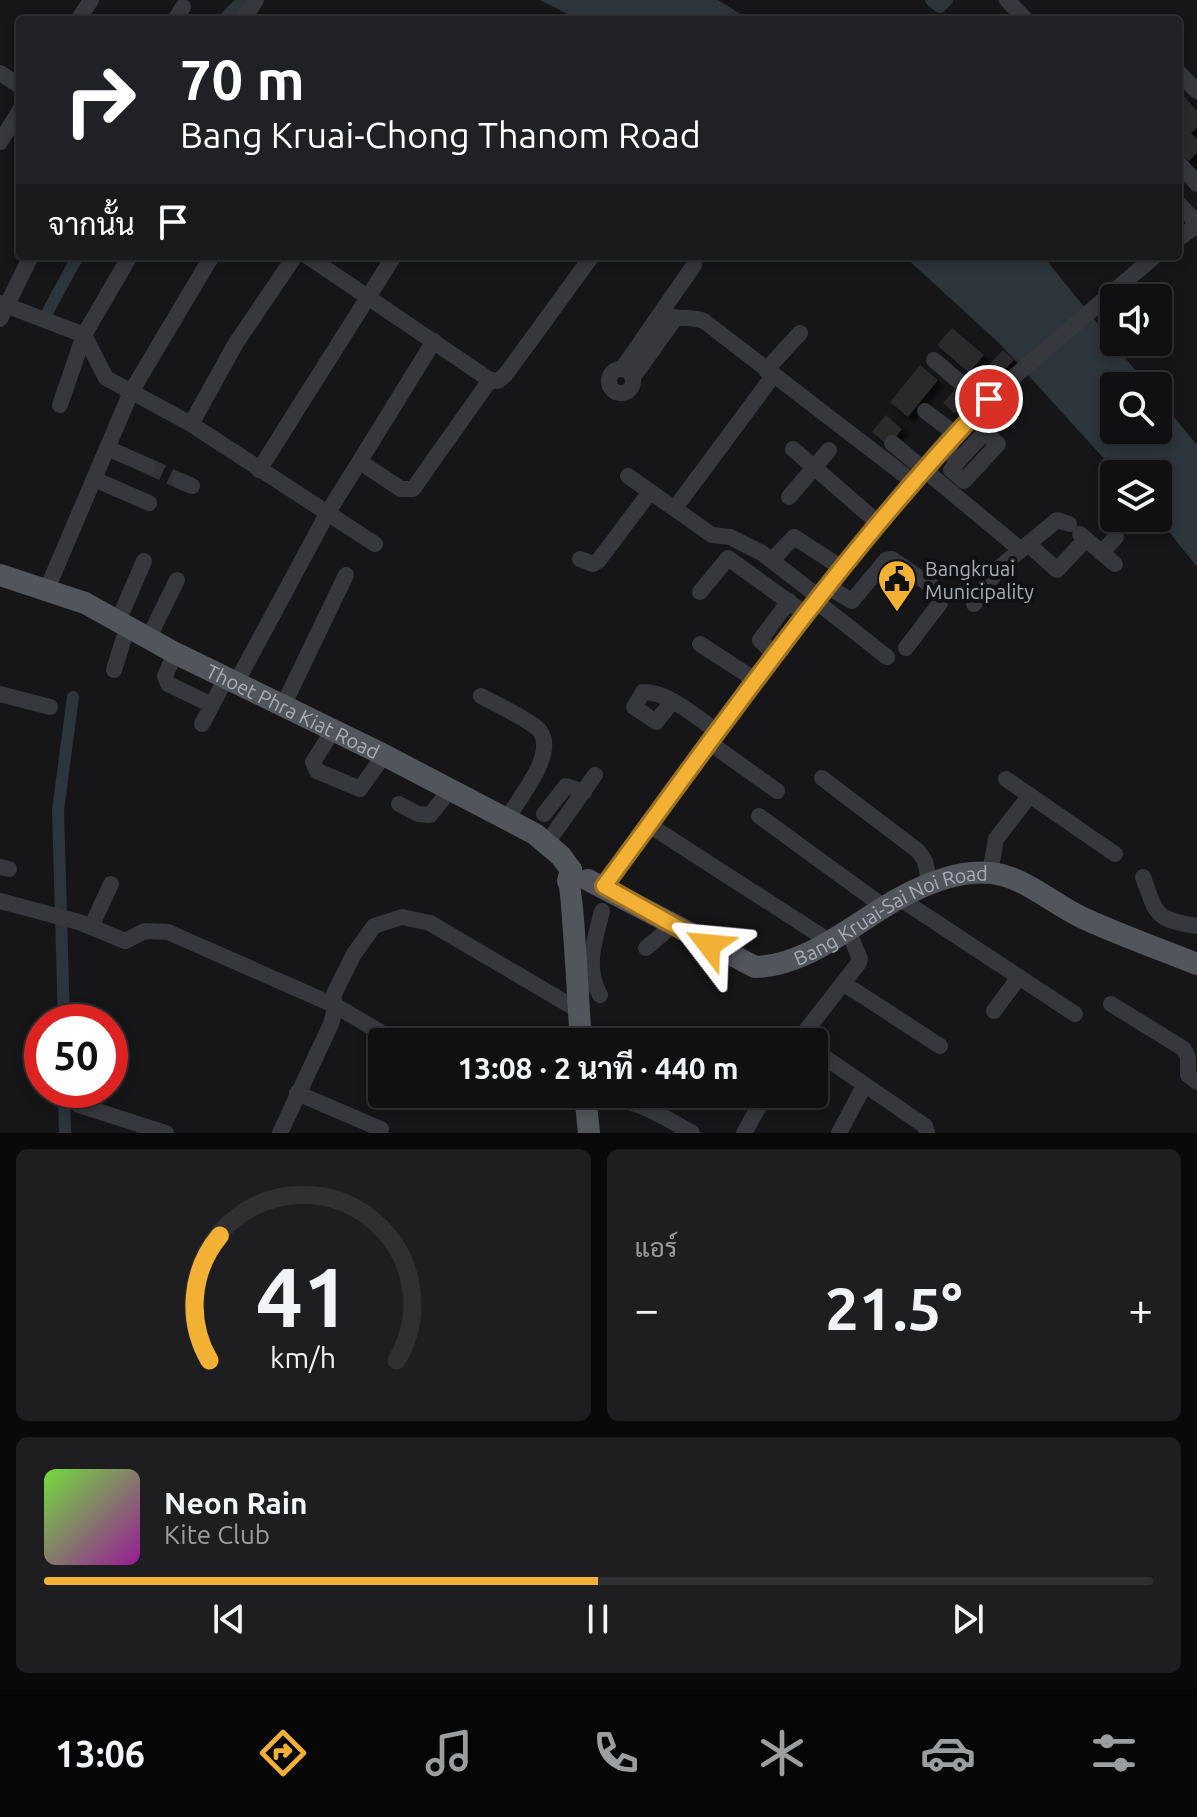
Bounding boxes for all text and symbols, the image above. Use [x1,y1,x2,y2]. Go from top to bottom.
icon: right [48,48,152,152]
text: 70 m [180,48,305,111]
text: Bang Kruai-Chong Thanom Road [180,114,701,155]
icon: arrive [151,200,195,244]
text: จากนั้น [48,207,135,241]
map controls [1100,284,1172,532]
button: sound [1100,284,1172,356]
pin [955,365,1023,433]
button: search [1100,372,1172,444]
icon: arrive [967,377,1011,421]
button: layers [1100,460,1172,532]
place label: Bangkruai Municipality [925,557,1034,603]
public building icon: Bangkruai Municipality [876,558,918,613]
street label: Thoet Phra Kiat Road [203,659,384,763]
street label: Bang Kruai-Sai Noi Road [790,861,988,970]
position arrow [667,903,751,987]
speed limit sign: 50 [24,1004,128,1108]
text: 13:08 · 2 นาที · 440 m [457,1051,739,1085]
text: แอร์ [635,1233,677,1262]
text: 41 [256,1249,350,1343]
text: 21.5° [825,1274,962,1341]
text: − [635,1284,659,1333]
text: + [1128,1284,1153,1333]
text: km/h [270,1341,336,1373]
text: Neon Rain [164,1486,308,1520]
text: Kite Club [164,1520,270,1549]
icon: previous [207,1597,251,1641]
icon: pause [576,1597,620,1641]
icon: next [946,1597,990,1641]
icon: directions [255,1725,311,1781]
icon: music [421,1725,477,1781]
icon: phone [588,1725,644,1781]
icon: climate [754,1725,810,1781]
icon: car [920,1725,976,1781]
icon: filters [1086,1725,1142,1781]
text: 13:06 [55,1733,145,1774]

